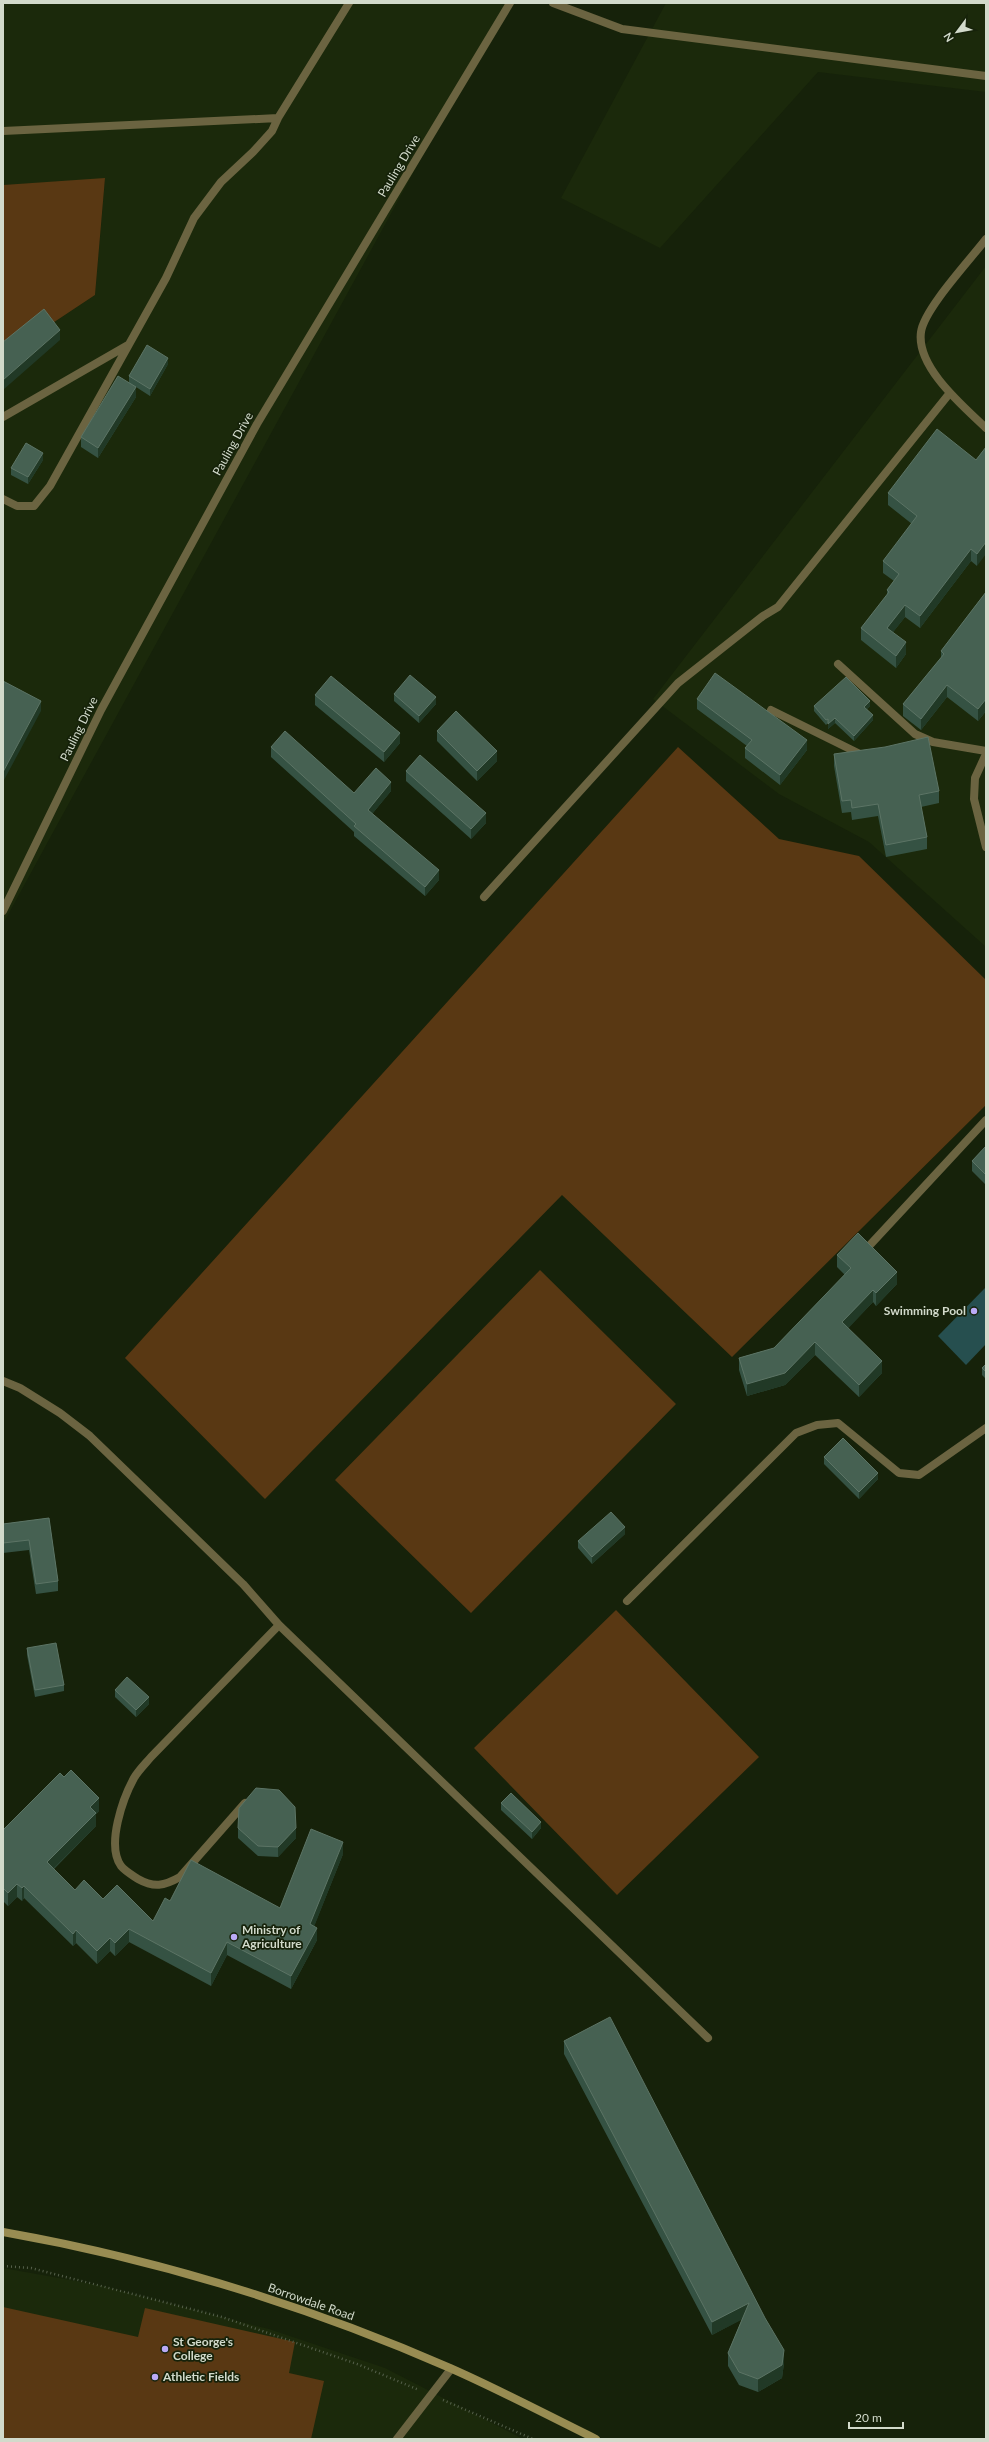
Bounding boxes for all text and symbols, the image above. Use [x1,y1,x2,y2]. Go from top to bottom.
north arrow [937,12,977,52]
text: N [940,31,956,45]
street label: Pauling Drive [374,132,423,200]
street label: Pauling Drive [209,410,256,478]
street label: Pauling Drive [56,694,101,764]
place label: Swimming Pool [884,1303,966,1318]
marker: Swimming Pool [969,1306,979,1316]
place label: Ministry of Agriculture [241,1922,302,1951]
marker: Ministry of Agriculture [229,1932,239,1942]
street label: Borrowdale Road [266,2280,356,2323]
place label: St George's College [173,2334,233,2363]
marker: St George's College [160,2344,170,2354]
place label: Athletic Fields [162,2369,239,2384]
marker: Athletic Fields [150,2372,160,2382]
scale bar [849,2404,903,2430]
text: 20 m [855,2410,882,2425]

